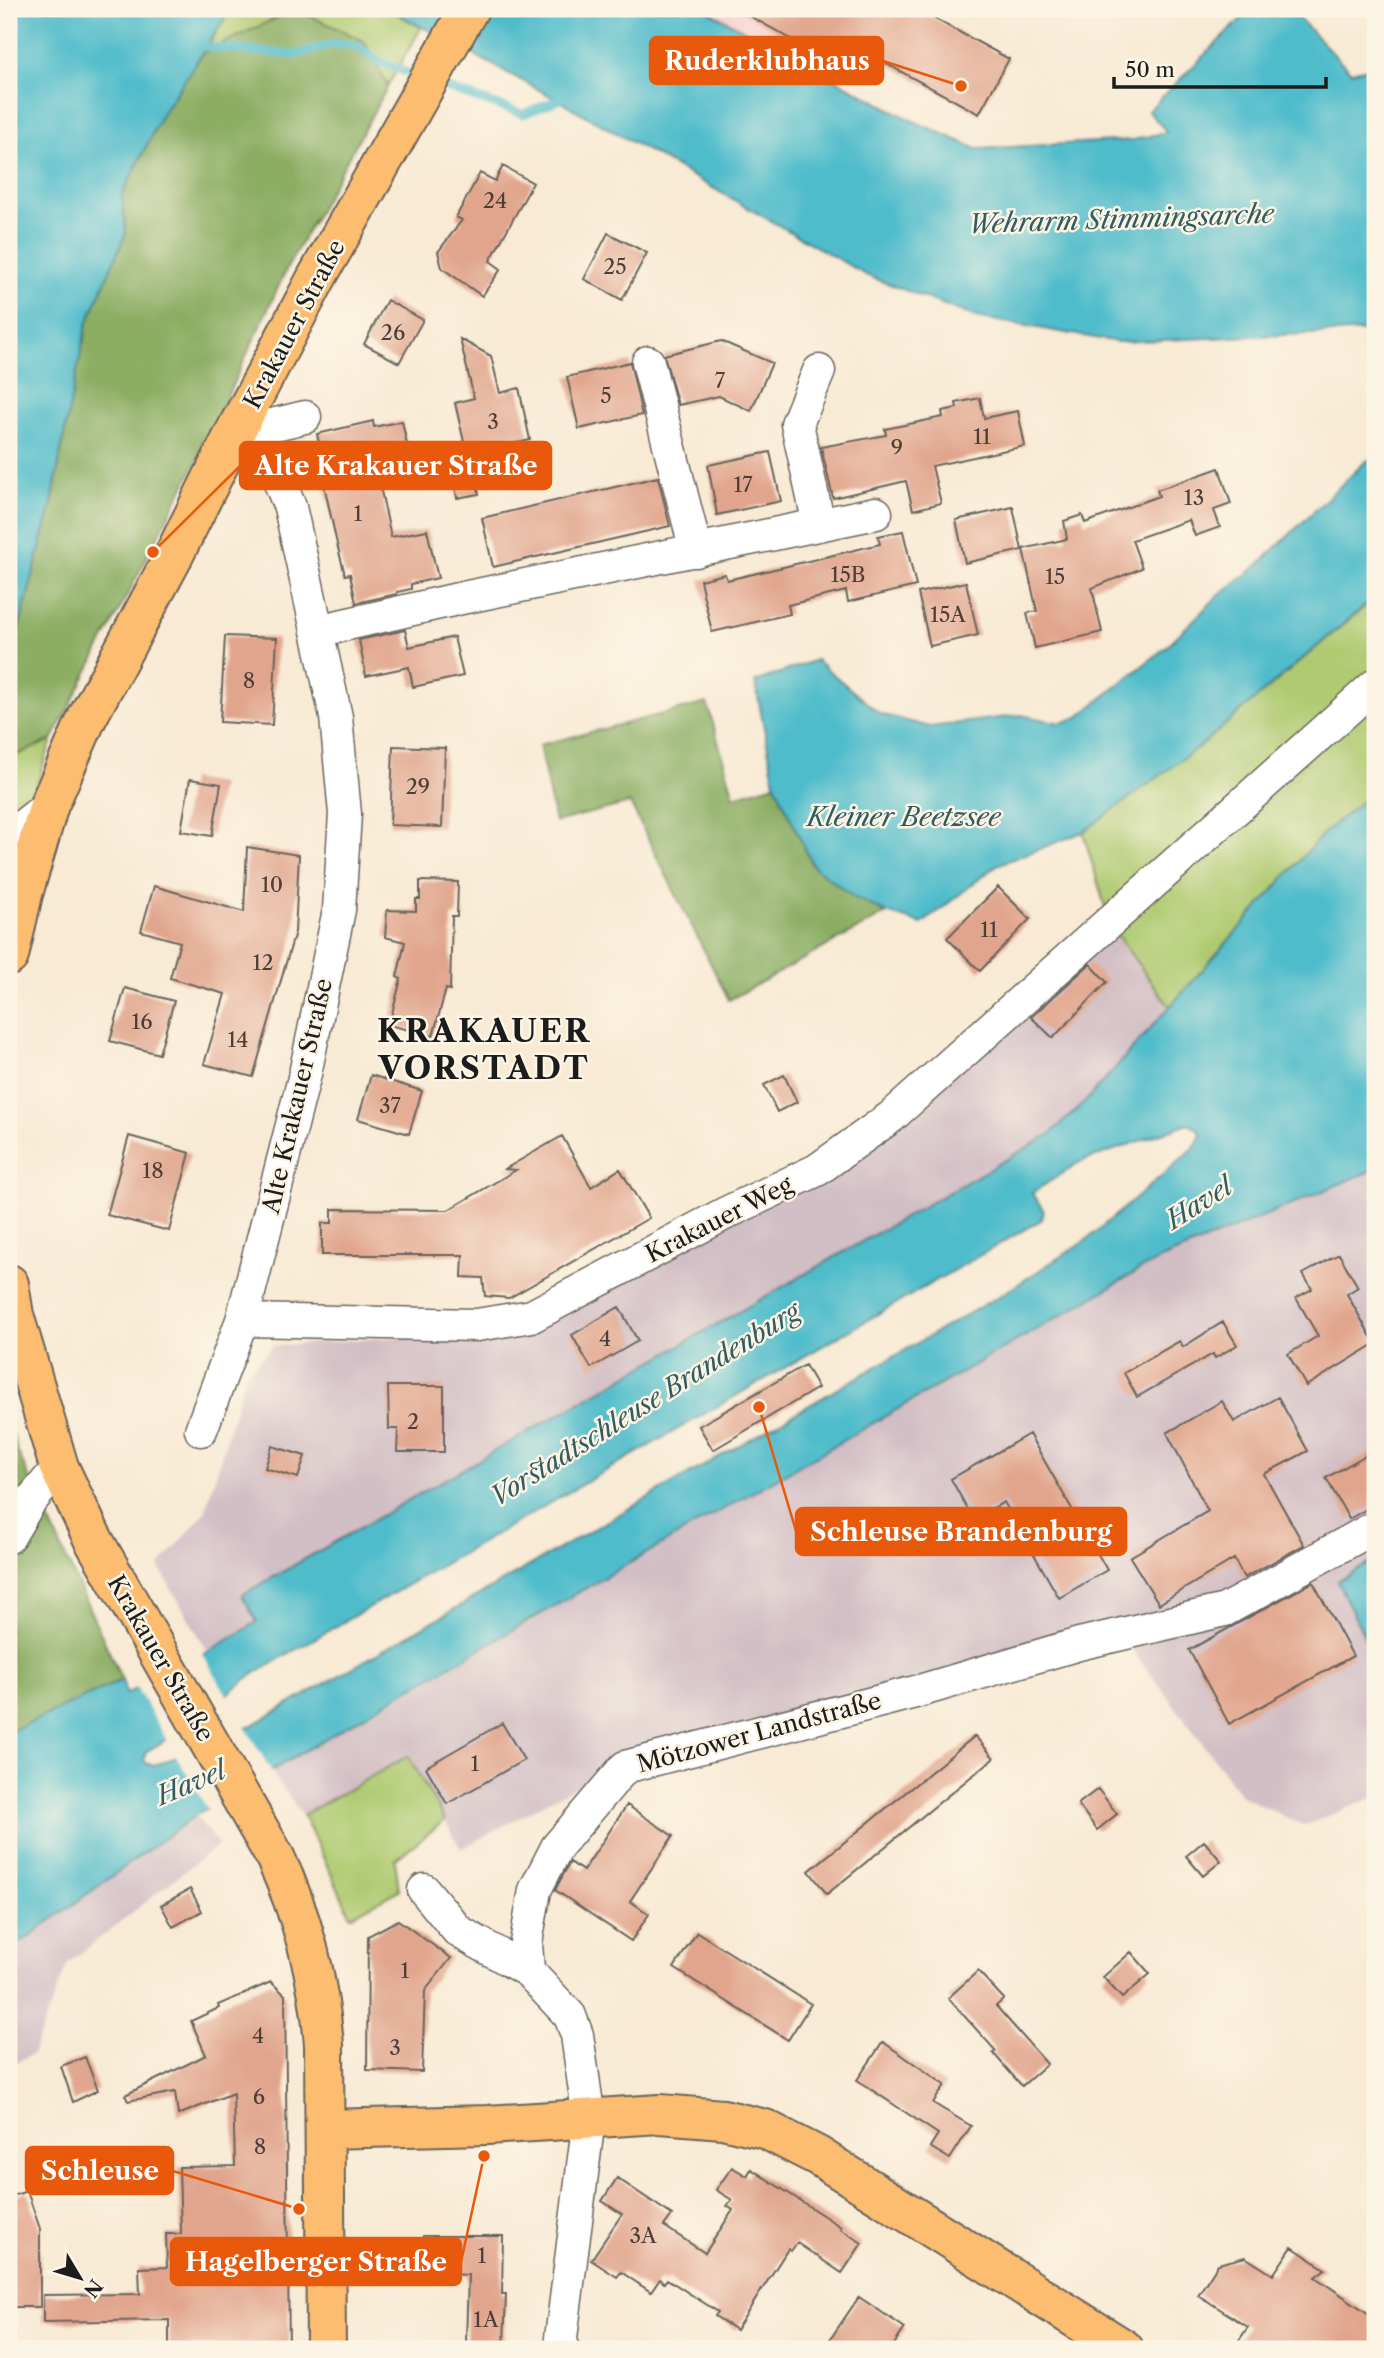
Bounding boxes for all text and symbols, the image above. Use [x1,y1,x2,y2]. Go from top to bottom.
callout: Ruderklubhaus [650,37,883,84]
text: Ruderklubhaus [664,45,870,77]
scale bar [1114,46,1326,90]
text: 50 m [1125,57,1175,82]
house number: 24 [483,188,507,213]
water label: Wehrarm Stimmingsarche [968,198,1276,240]
street label: Krakauer Straße [237,235,351,413]
house number: 25 [603,254,627,279]
house number: 26 [381,320,405,345]
house number: 7 [715,368,726,393]
house number: 5 [600,383,612,408]
house number: 3 [487,409,499,434]
house number: 11 [973,424,991,449]
house number: 9 [891,435,903,460]
callout: Alte Krakauer Straße [240,442,551,489]
text: Alte Krakauer Straße [253,450,538,482]
house number: 17 [733,472,753,497]
house number: 13 [1184,485,1204,510]
house number: 1 [354,501,363,526]
house number: 15B [831,562,865,587]
house number: 15 [1045,564,1065,589]
house number: 15A [930,602,966,627]
house number: 8 [243,668,255,693]
house number: 29 [406,774,430,799]
water label: Kleiner Beetzsee [805,801,1002,833]
house number: 10 [261,872,283,897]
house number: 11 [980,917,998,942]
house number: 12 [253,950,273,975]
street label: Alte Krakauer Straße [256,976,338,1217]
house number: 16 [131,1009,153,1034]
district label: KRAKAUER VORSTADT [377,1011,591,1087]
house number: 14 [228,1027,248,1052]
house number: 37 [379,1093,402,1118]
house number: 18 [142,1158,164,1183]
street label: Krakauer Weg [641,1169,798,1268]
water label: Havel [1158,1169,1241,1237]
water label: Vorstadtschleuse Brandenburg [484,1294,808,1513]
house number: 4 [599,1326,611,1351]
house number: 2 [407,1409,419,1434]
callout: Schleuse Brandenburg [796,1508,1126,1555]
text: Schleuse Brandenburg [810,1516,1113,1548]
street label: Krakauer Straße [102,1570,220,1746]
street label: Mötzower Landstraße [634,1685,884,1779]
house number: 1 [471,1751,480,1776]
water label: Havel [149,1753,233,1813]
house number: 1 [401,1958,410,1983]
house number: 4 [252,2023,264,2048]
house number: 3 [389,2035,401,2060]
house number: 6 [253,2084,265,2109]
house number: 8 [254,2134,266,2159]
callout: Schleuse [26,2147,173,2194]
text: Schleuse [41,2155,159,2187]
house number: 3A [629,2223,657,2248]
callout: Hagelberger Straße [171,2238,461,2285]
north arrow [46,2242,116,2312]
house number: 1 [478,2243,487,2268]
text: Hagelberger Straße [185,2246,447,2278]
text: N [79,2275,107,2302]
house number: 1A [473,2307,499,2332]

